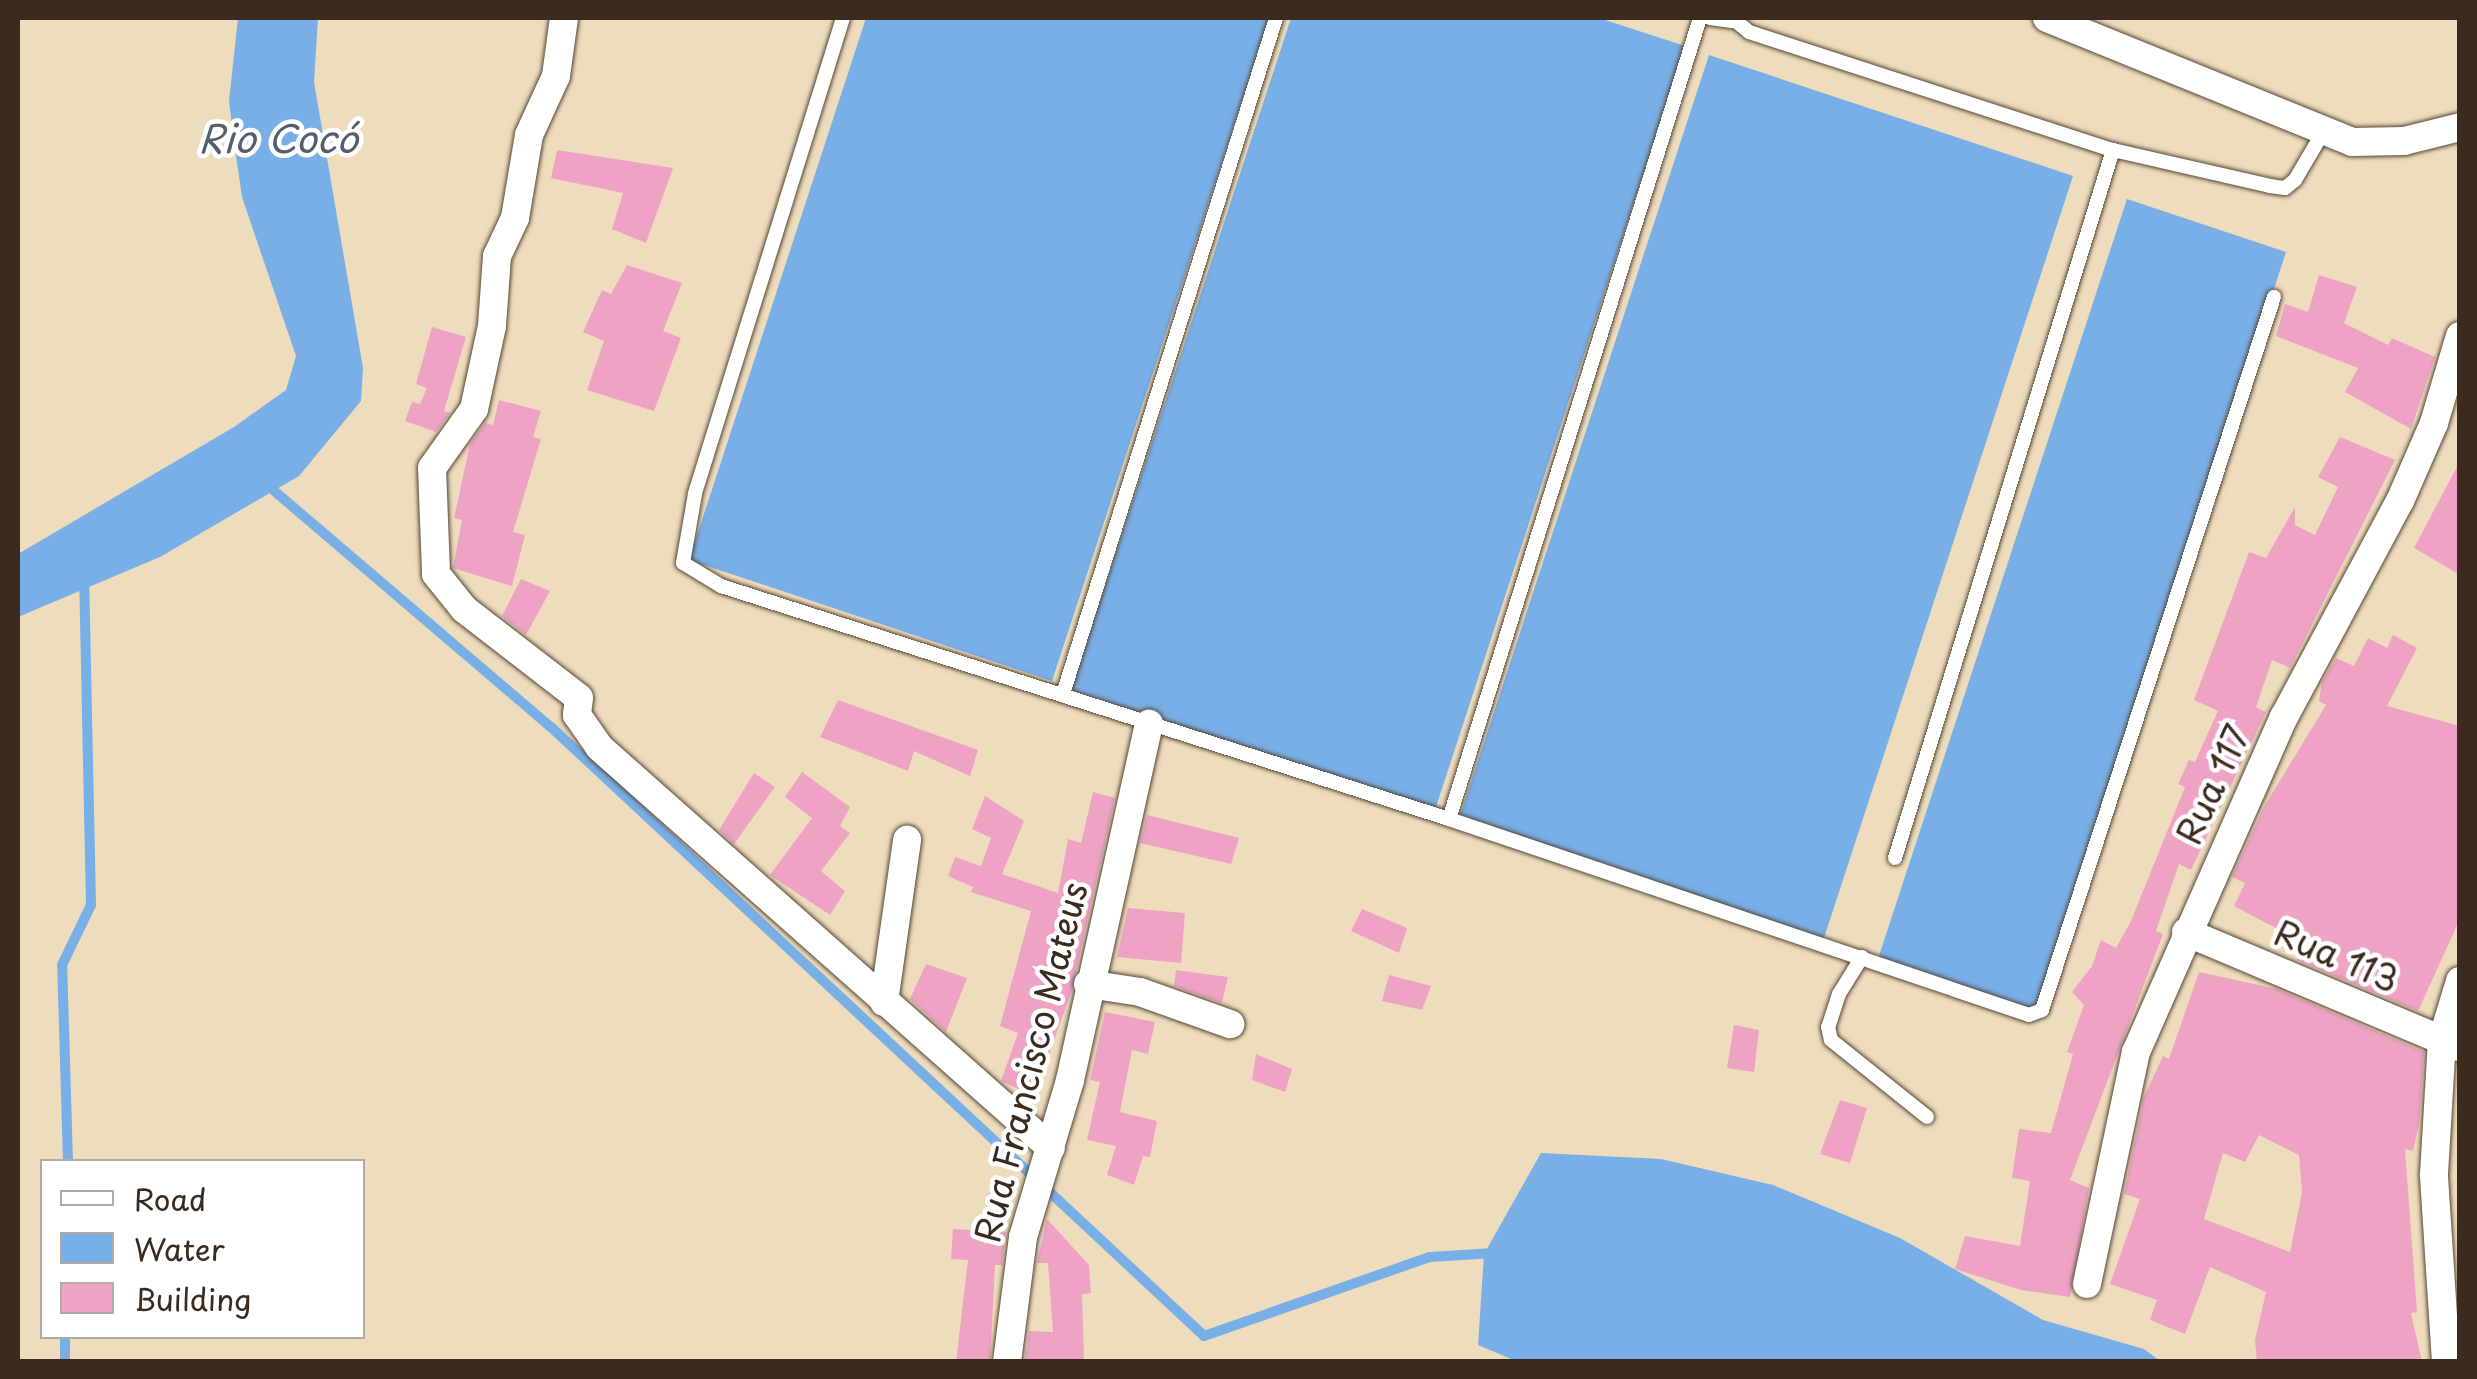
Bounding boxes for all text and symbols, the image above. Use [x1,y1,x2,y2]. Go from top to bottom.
water label: Rio Cocó [197,115,359,161]
street label: Rua 117 [2166,717,2258,851]
street label: Rua Francisco Mateus [965,877,1095,1247]
street label: Rua 113 [2268,910,2406,1000]
legend [40,1159,365,1339]
text: Road [134,1176,207,1221]
text: Water [134,1226,225,1271]
text: Building [134,1276,251,1321]

